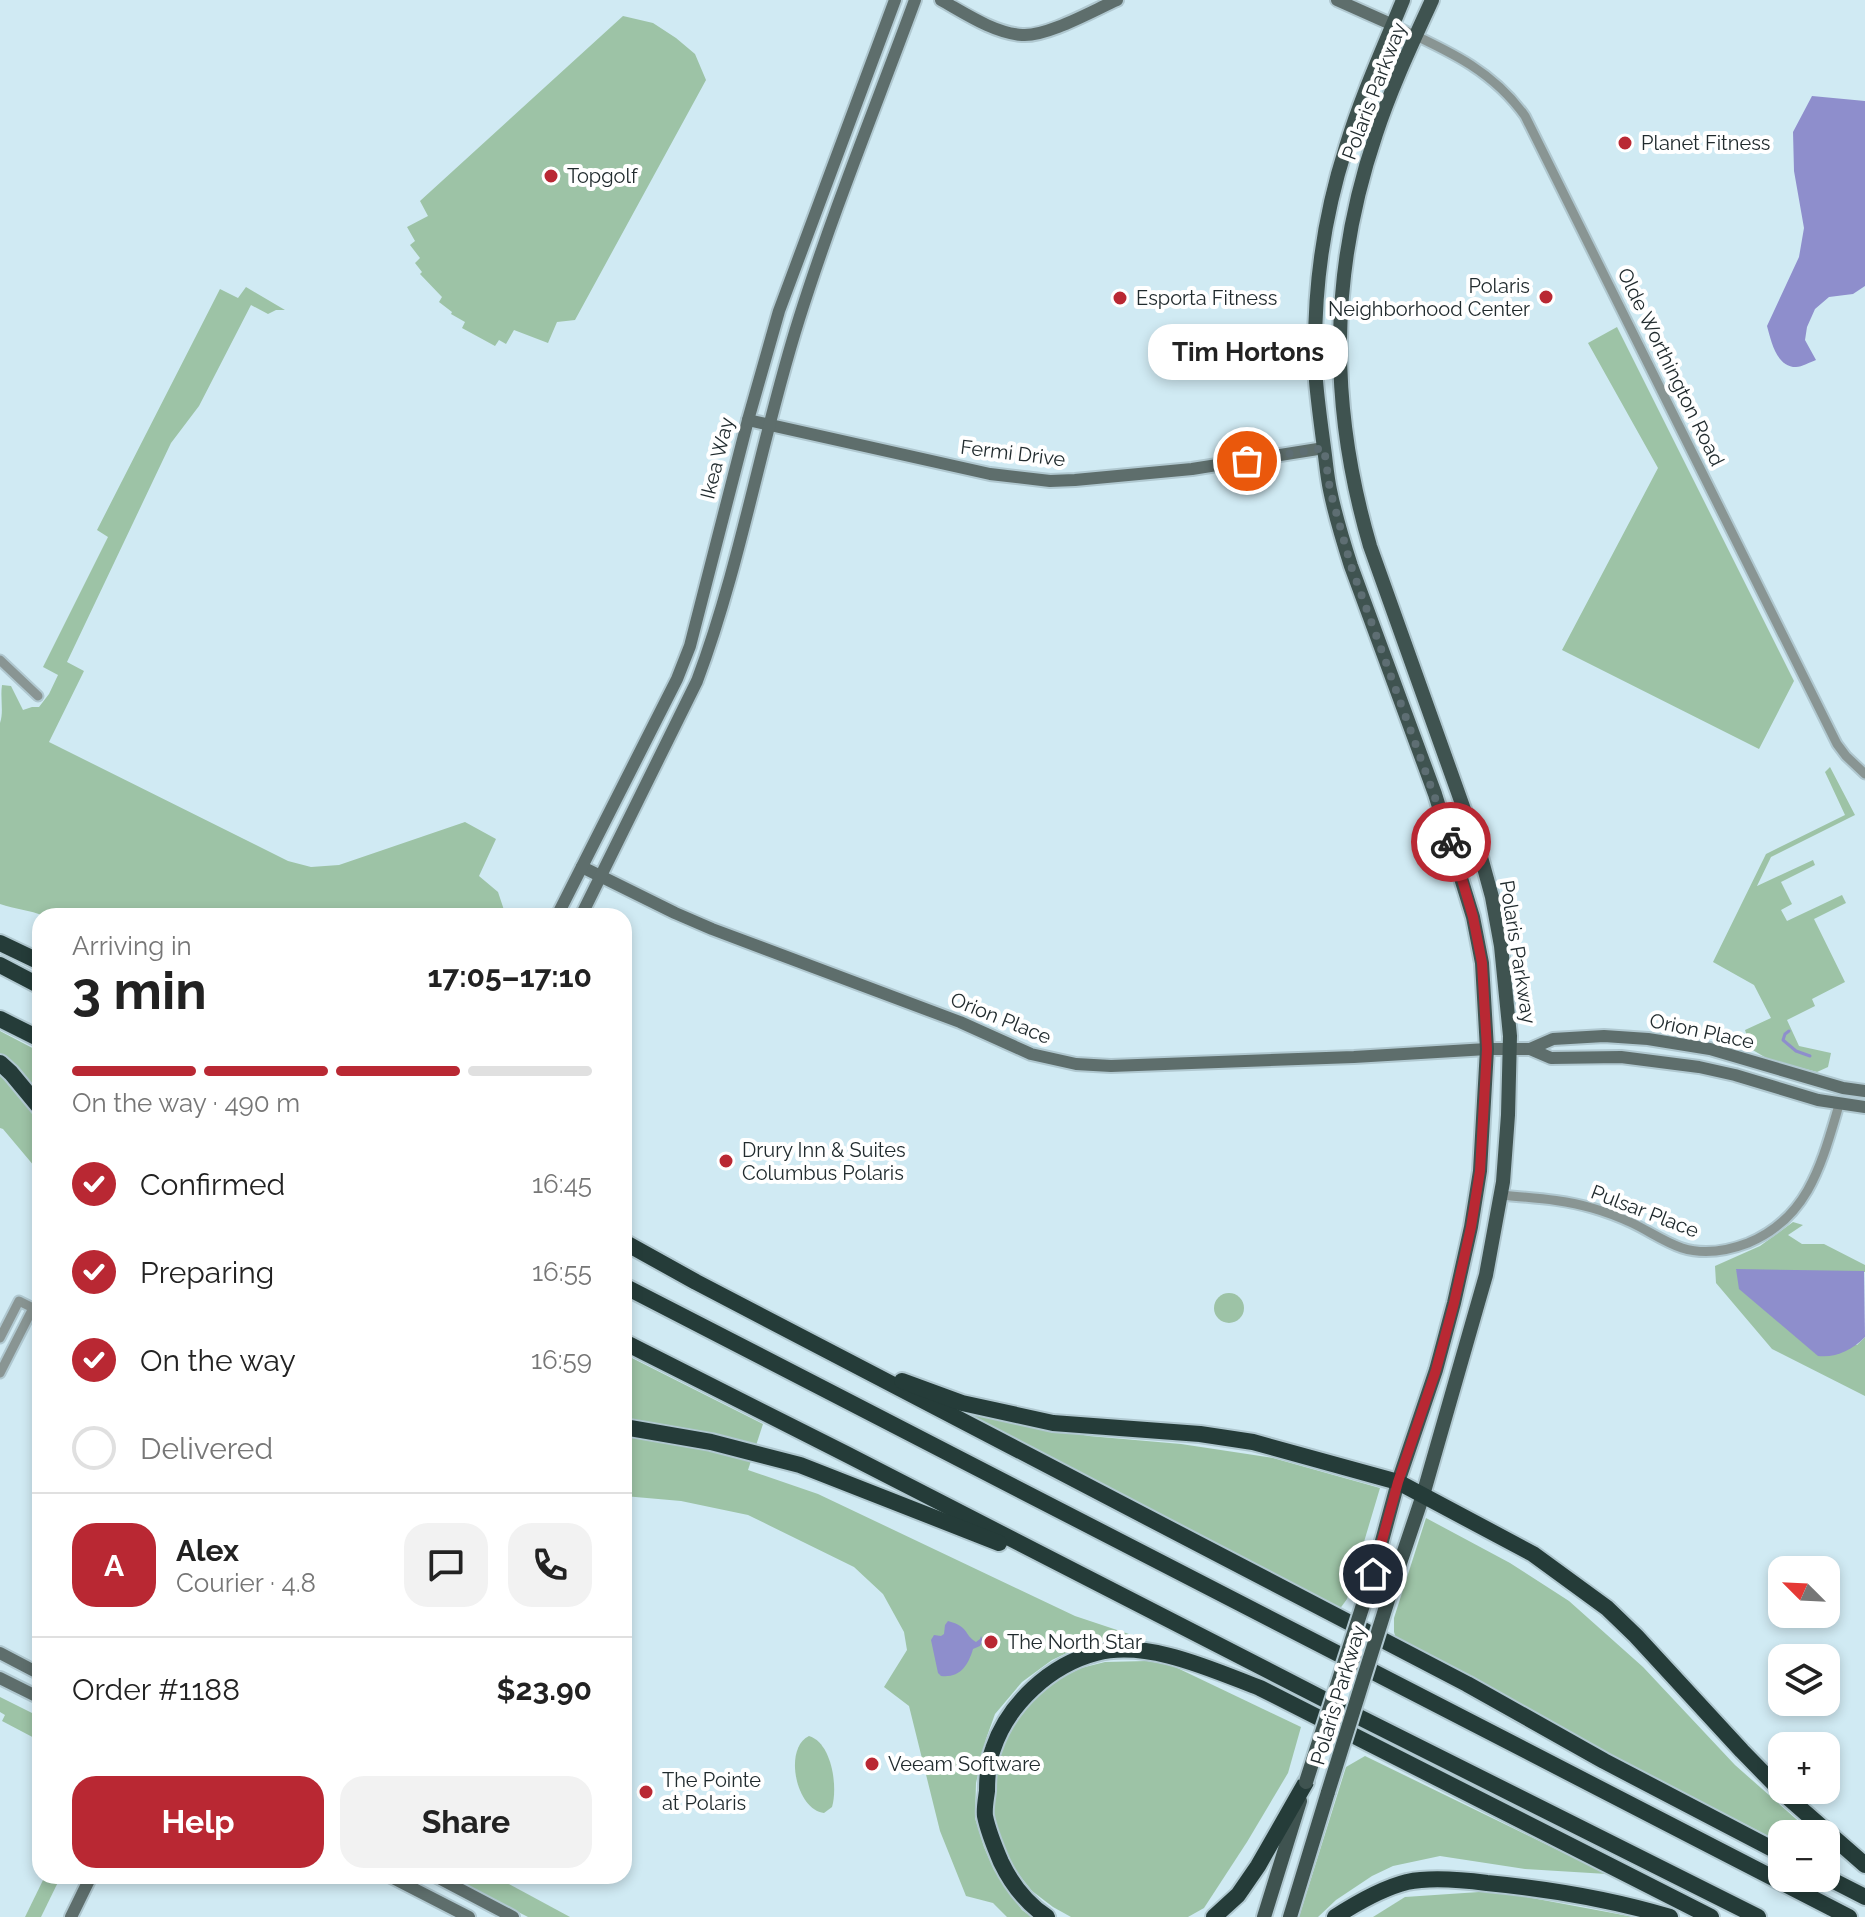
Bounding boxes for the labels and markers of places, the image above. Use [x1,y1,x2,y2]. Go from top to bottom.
place label: Planet Fitness [1641,131,1770,155]
marker: Planet Fitness [1616,134,1634,152]
place label: Topgolf [567,164,639,188]
marker: Topgolf [542,167,560,185]
place label: Polaris Neighborhood Center [1328,274,1530,321]
place label: Esporta Fitness [1136,286,1277,310]
marker: Polaris Neighborhood Center [1537,288,1555,306]
marker: Esporta Fitness [1111,289,1129,307]
callout: Tim Hortons [1147,325,1347,381]
pin [1213,427,1281,495]
place label: Drury Inn & Suites Columbus Polaris [742,1138,906,1185]
marker: Drury Inn & Suites Columbus Polaris [717,1152,735,1170]
pin [1339,1540,1407,1608]
place label: The North Star [1007,1630,1142,1654]
marker: The North Star [982,1633,1000,1651]
place label: Veeam Software [888,1752,1041,1776]
marker: Veeam Software [863,1755,881,1773]
place label: The Pointe at Polaris [662,1768,761,1815]
marker: The Pointe at Polaris [637,1783,655,1801]

